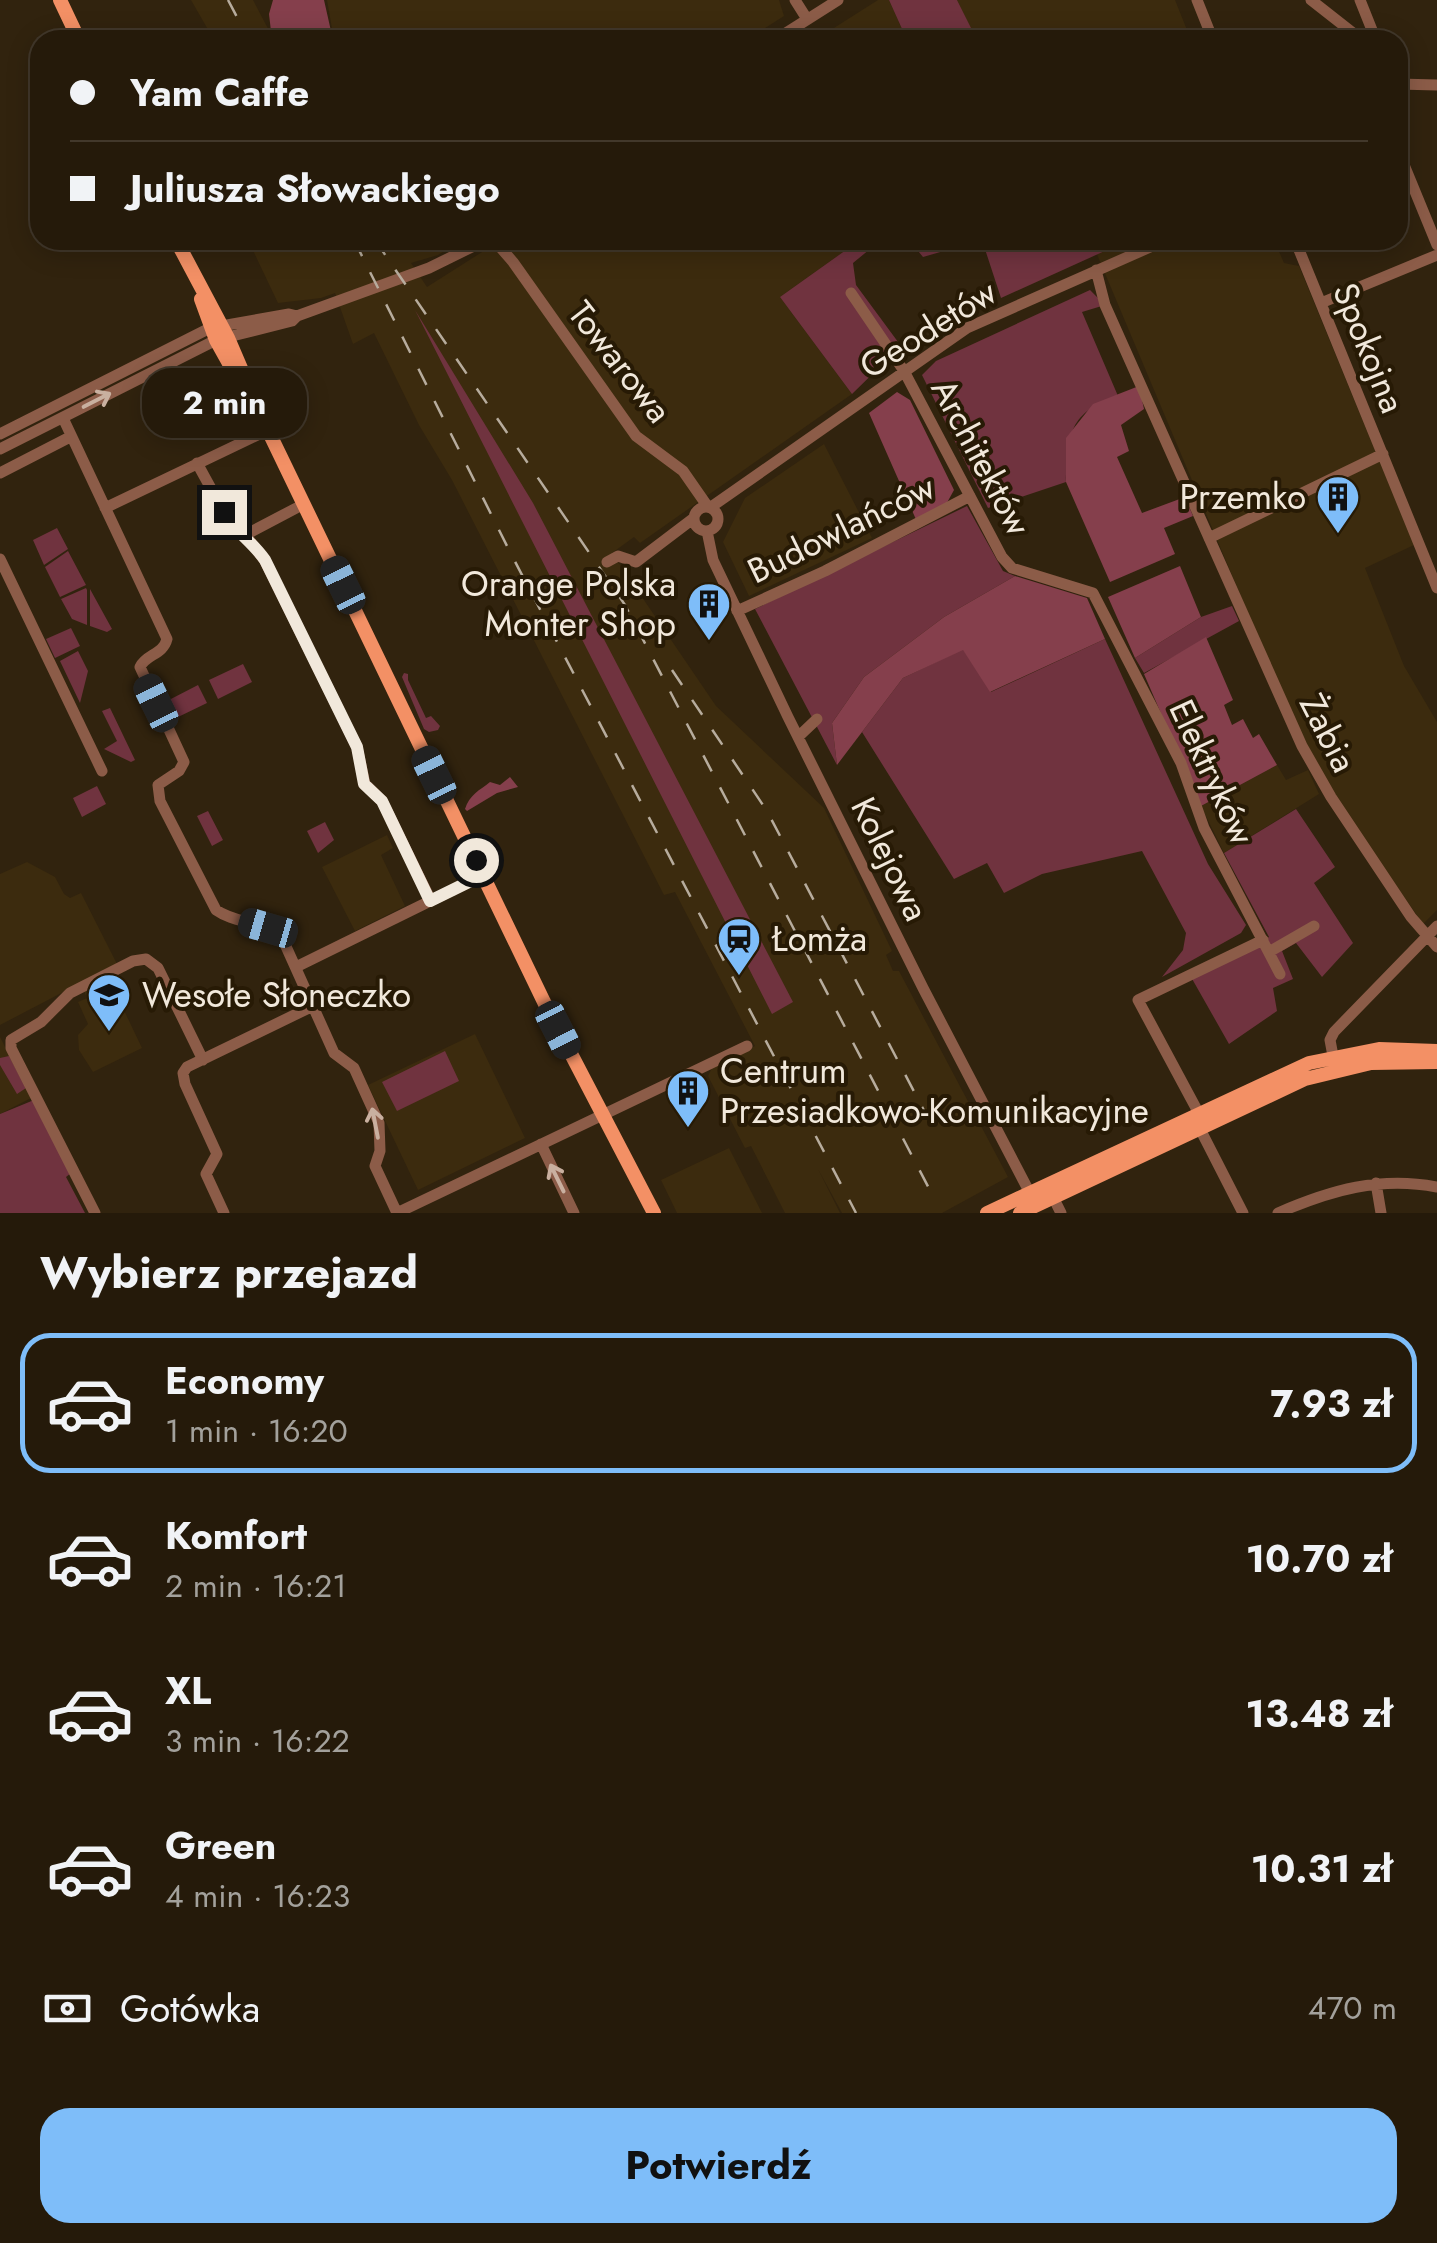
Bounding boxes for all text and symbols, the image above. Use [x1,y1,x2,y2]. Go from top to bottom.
text: Yam Caffe [130,65,309,120]
text: Juliusza Słowackiego [130,161,500,216]
street label: Geodetów [850,267,1006,391]
street label: Spokojna [1320,275,1418,421]
street label: Towarowa [556,290,684,434]
callout: 2 min [142,367,306,437]
street label: Architektów [919,370,1043,545]
text: 2 min [182,380,267,426]
one-way arrow [82,390,112,409]
street label: Budowlańców [739,462,943,596]
place label: Przemko [1180,472,1306,522]
building icon: Przemko [1315,474,1361,535]
route end [202,490,247,535]
car [316,551,370,619]
place label: Orange Polska Monter Shop [461,559,676,649]
building icon: Orange Polska Monter Shop [686,581,732,642]
car [129,669,183,737]
street label: Żabia [1287,685,1369,781]
street label: Elektryków [1157,691,1267,853]
car [407,741,461,809]
street label: Kolejowa [839,789,941,929]
route start [454,838,499,883]
car [235,905,301,951]
place label: Łomża [771,914,867,964]
station icon: Łomża [716,916,762,977]
place label: Wesołe Słoneczko [142,970,411,1020]
school or university icon: Wesołe Słoneczko [86,972,132,1033]
car [531,996,585,1064]
place label: Centrum Przesiadkowo-Komunikacyjne [720,1046,1149,1136]
building icon: Centrum Przesiadkowo-Komunikacyjne [665,1068,711,1129]
one-way arrow [364,1107,383,1139]
one-way arrow [547,1164,566,1194]
text: Wybierz przejazd [40,1240,418,1305]
text: Economy [165,1353,324,1408]
icon: car [45,1358,135,1448]
text: 7.93 zł [1270,1376,1392,1431]
text: 1 min · 16:20 [165,1408,348,1454]
text: Komfort [165,1508,307,1563]
icon: car [45,1513,135,1603]
text: 10.70 zł [1246,1531,1392,1586]
text: 2 min · 16:21 [165,1563,347,1609]
text: XL [165,1663,211,1718]
icon: car [45,1668,135,1758]
text: 13.48 zł [1246,1686,1392,1741]
text: 3 min · 16:22 [165,1718,350,1764]
text: Green [165,1818,276,1873]
icon: car [45,1823,135,1913]
text: 10.31 zł [1251,1841,1392,1896]
text: 4 min · 16:23 [165,1873,350,1919]
icon: cash [40,1981,95,2036]
text: Gotówka [120,1981,260,2036]
text: 470 m [1308,1985,1397,2031]
button: Potwierdź [40,2108,1397,2223]

